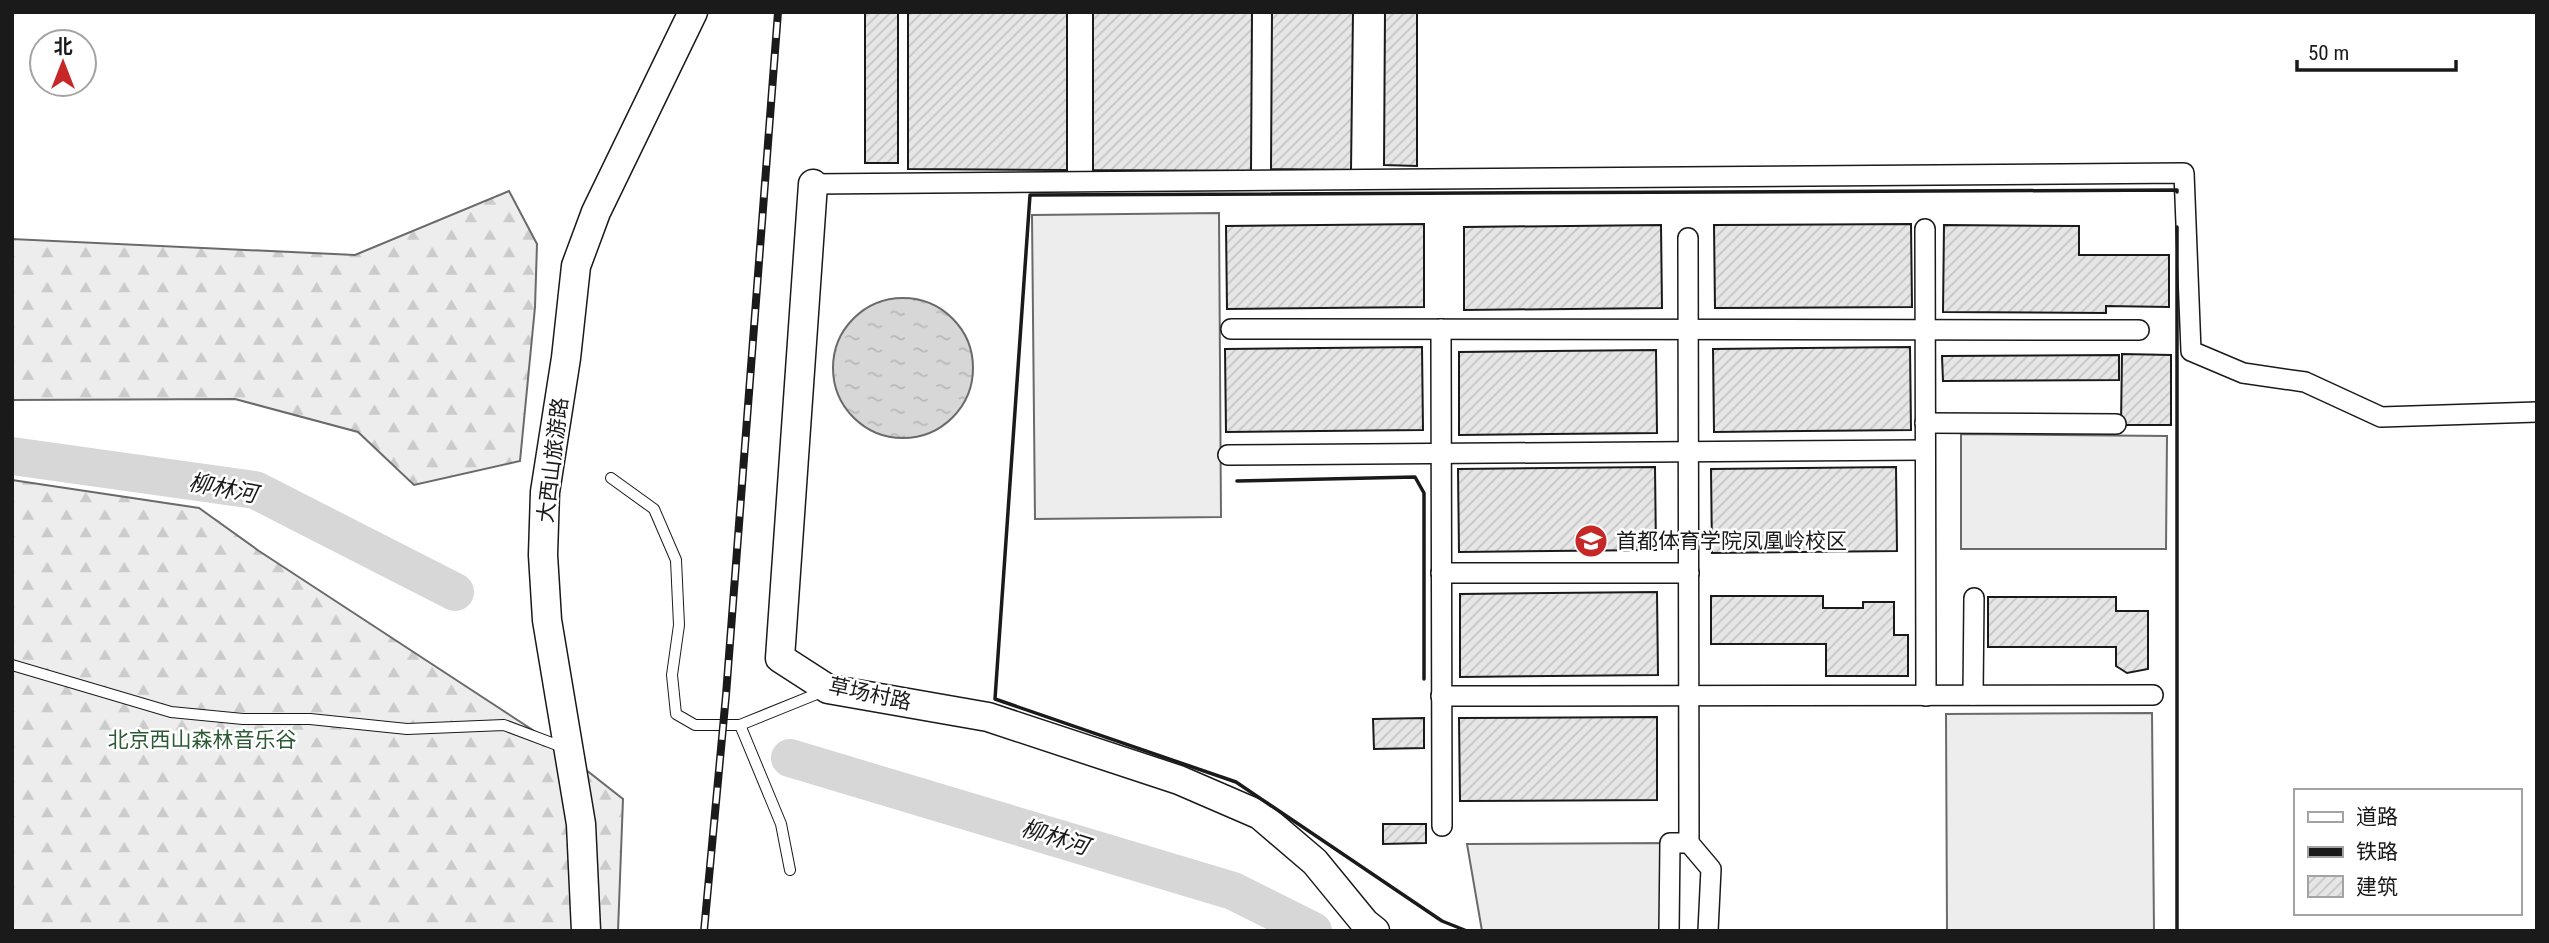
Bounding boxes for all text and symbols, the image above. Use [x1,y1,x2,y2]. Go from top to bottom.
north arrow [28,28,98,98]
scale bar [2297,28,2456,72]
text: 北 [53,35,73,58]
text: 50 m [2308,41,2349,65]
street label: 大西山旅游路 [533,396,573,524]
water label: 柳林河 [186,469,263,509]
school or university icon: 首都体育学院凤凰岭校区 [1572,522,1610,560]
place label: 首都体育学院凤凰岭校区 [1616,529,1847,553]
street label: 草场村路 [826,674,914,714]
park label: 北京西山森林音乐谷 [108,728,297,752]
legend [2294,789,2521,915]
text: 道路 [2356,805,2398,829]
water label: 柳林河 [1018,814,1096,862]
text: 铁路 [2356,840,2398,864]
text: 建筑 [2356,875,2398,899]

